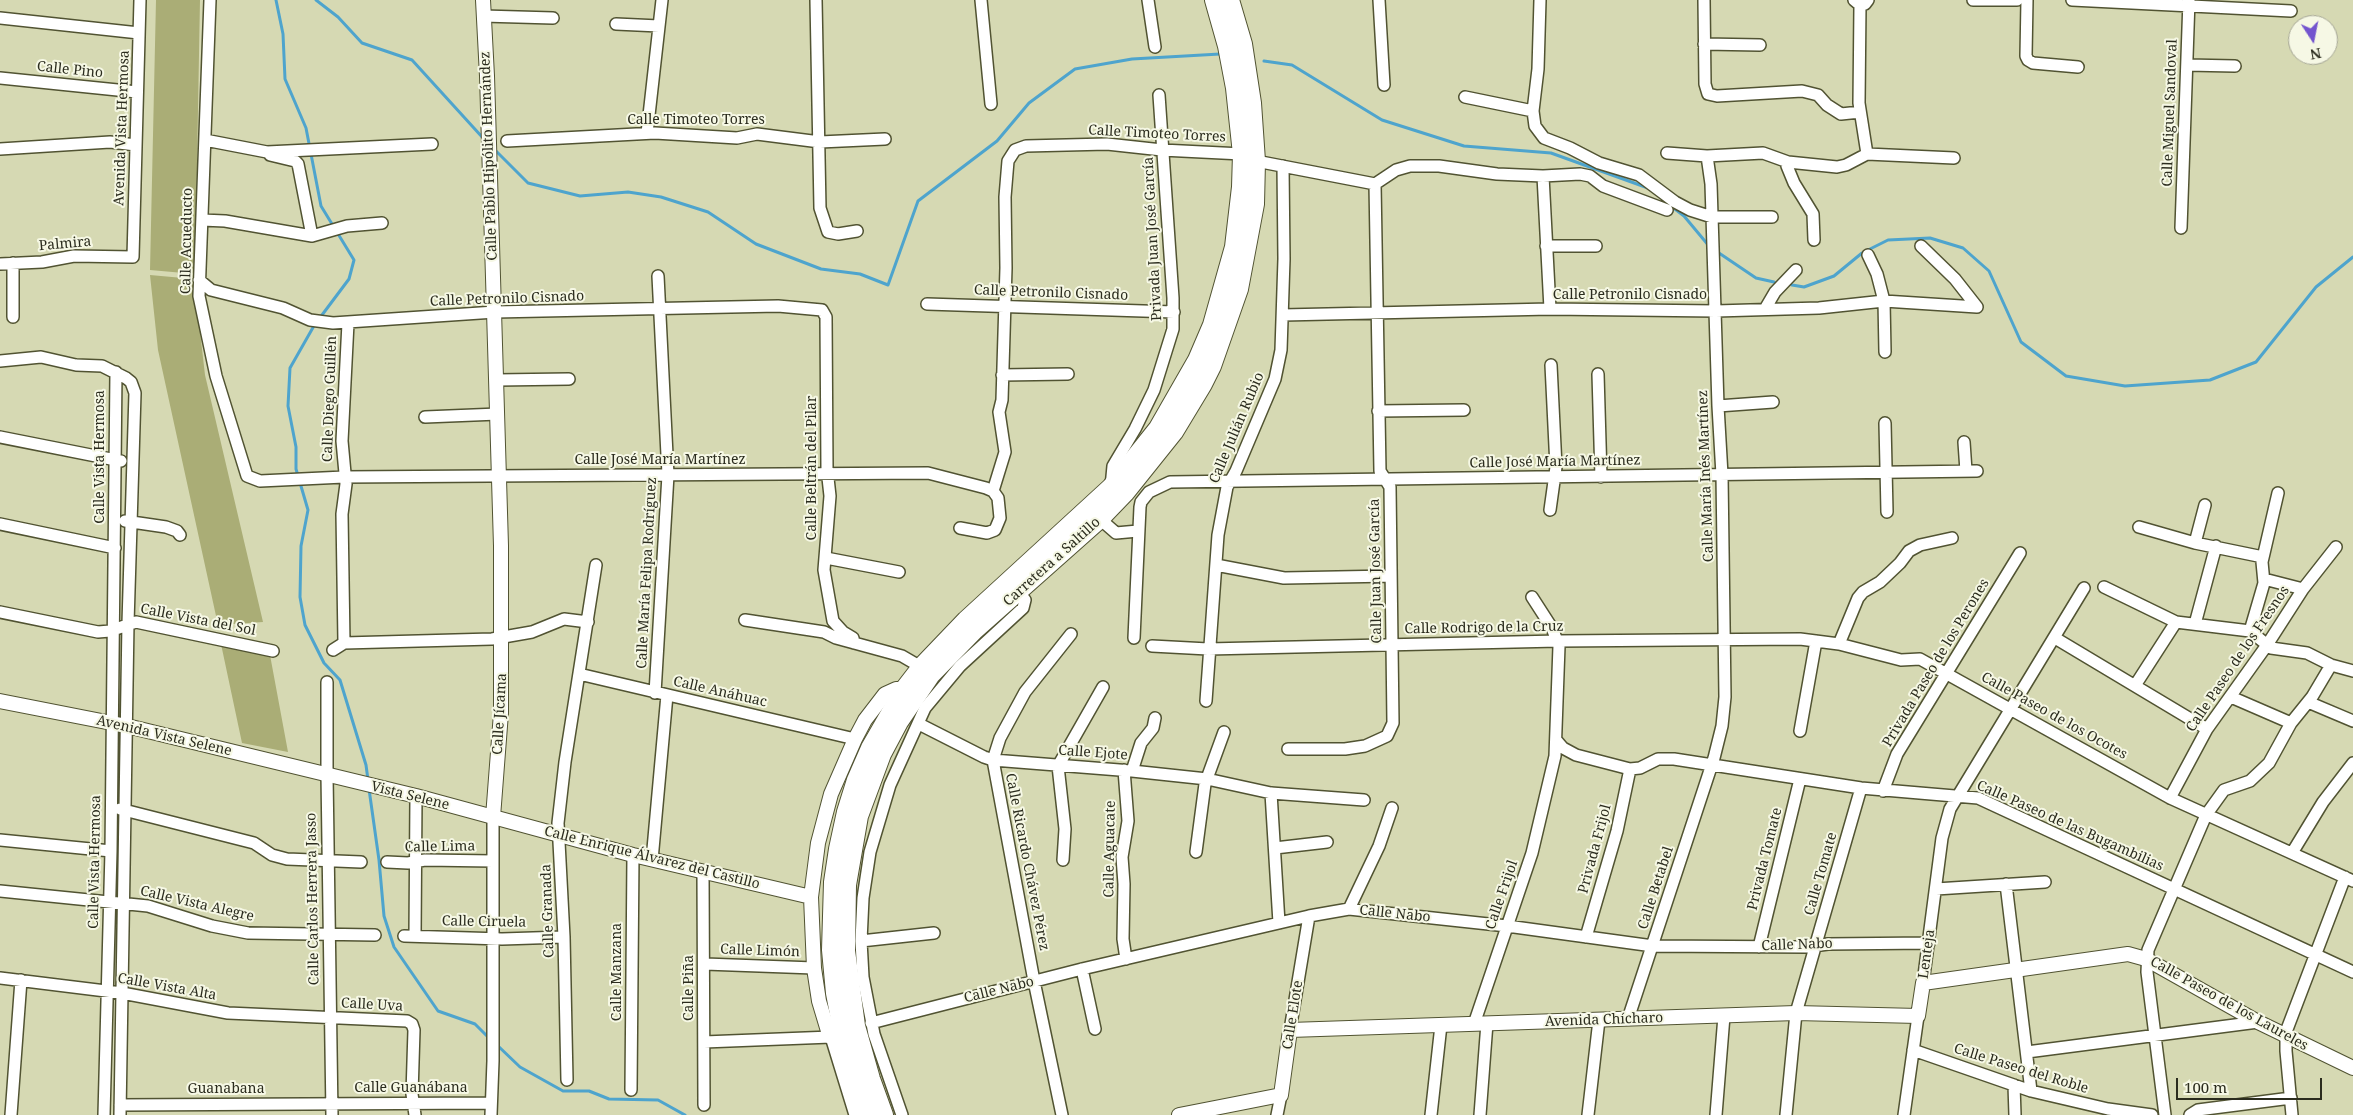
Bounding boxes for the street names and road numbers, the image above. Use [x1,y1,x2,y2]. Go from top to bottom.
street label: Calle Miguel Sandoval [2159,39,2181,187]
street label: Avenida Vista Hermosa [111,50,133,206]
street label: Calle Pablo Hipólito Hernández [477,51,501,261]
street label: Calle Pino [36,58,104,82]
street label: Calle Timoteo Torres [627,112,765,128]
street label: Calle Timoteo Torres [1088,122,1226,146]
street label: Privada Juan José García [1140,157,1166,321]
street label: Calle Acueducto [178,188,196,294]
street label: Palmira [38,233,92,255]
street label: Calle Petronilo Cisnado [974,282,1128,304]
street label: Calle Petronilo Cisnado [1553,287,1707,303]
street label: Calle Petronilo Cisnado [430,288,584,310]
street label: Calle Diego Guillén [319,336,341,462]
street label: Calle Julián Rubio [1206,370,1268,486]
street label: Calle Vista Hermosa [92,390,108,524]
street label: Calle María Inés Martínez [1695,390,1717,562]
street label: Calle Beltrán del Pilar [804,396,820,540]
street label: Calle José María Martínez [574,452,746,468]
street label: Calle José María Martínez [1469,452,1641,472]
street label: Calle María Felipa Rodríguez [634,477,660,669]
street label: Calle Juan José García [1366,498,1386,644]
street label: Carretera a Saltillo [1000,514,1104,610]
street label: Privada Paseo de los Perones [1879,576,1993,750]
street label: Calle Paseo de los Fresnos [2183,583,2293,735]
street label: Calle Vista del Sol [139,601,257,639]
street label: Calle Rodrigo de la Cruz [1404,618,1564,638]
street label: Calle Paseo de los Ocotes [1978,669,2130,763]
street label: Calle Jícama [489,673,511,755]
street label: Calle Anáhuac [672,673,768,711]
street label: Avenida Vista Selene [95,712,233,760]
street label: Calle Ejote [1058,742,1128,764]
street label: Calle Ricardo Chávez Pérez [1002,772,1052,952]
street label: Calle Paseo de las Bugambilias [1974,777,2166,875]
street label: Vista Selene [369,778,451,814]
street label: Calle Vista Hermosa [85,795,105,929]
street label: Calle Aguacate [1101,800,1119,898]
street label: Privada Frijol [1575,803,1615,895]
street label: Privada Tomate [1744,806,1786,912]
street label: Calle Carlos Herrera Jasso [303,813,323,985]
street label: Calle Enrique Álvarez del Castillo [542,823,762,893]
street label: Calle Tomate [1801,830,1841,918]
street label: Calle Lima [405,838,475,856]
street label: Calle Betabel [1635,844,1677,932]
street label: Calle Frijol [1482,858,1522,932]
street label: Calle Granada [538,864,558,958]
street label: Calle Vista Alegre [138,883,256,925]
street label: Calle Nabo [1359,902,1431,926]
street label: Calle Ciruela [442,913,526,931]
street label: Calle Manzana [609,923,625,1021]
street label: Lenteja [1915,928,1939,980]
street label: Calle Nabo [1761,935,1833,955]
street label: Calle Limón [720,941,800,961]
street label: Calle Paseo de los Laureles [2147,954,2311,1054]
street label: Calle Piña [681,955,697,1021]
street label: Calle Vista Alta [116,970,218,1004]
street label: Calle Nabo [962,973,1036,1007]
street label: Calle Elote [1279,979,1307,1051]
street label: Calle Uva [340,995,404,1015]
street label: Avenida Chícharo [1544,1010,1664,1030]
street label: Calle Paseo del Roble [1952,1041,2090,1097]
street label: Calle Guanábana [354,1080,468,1096]
street label: Guanabana [187,1081,265,1097]

